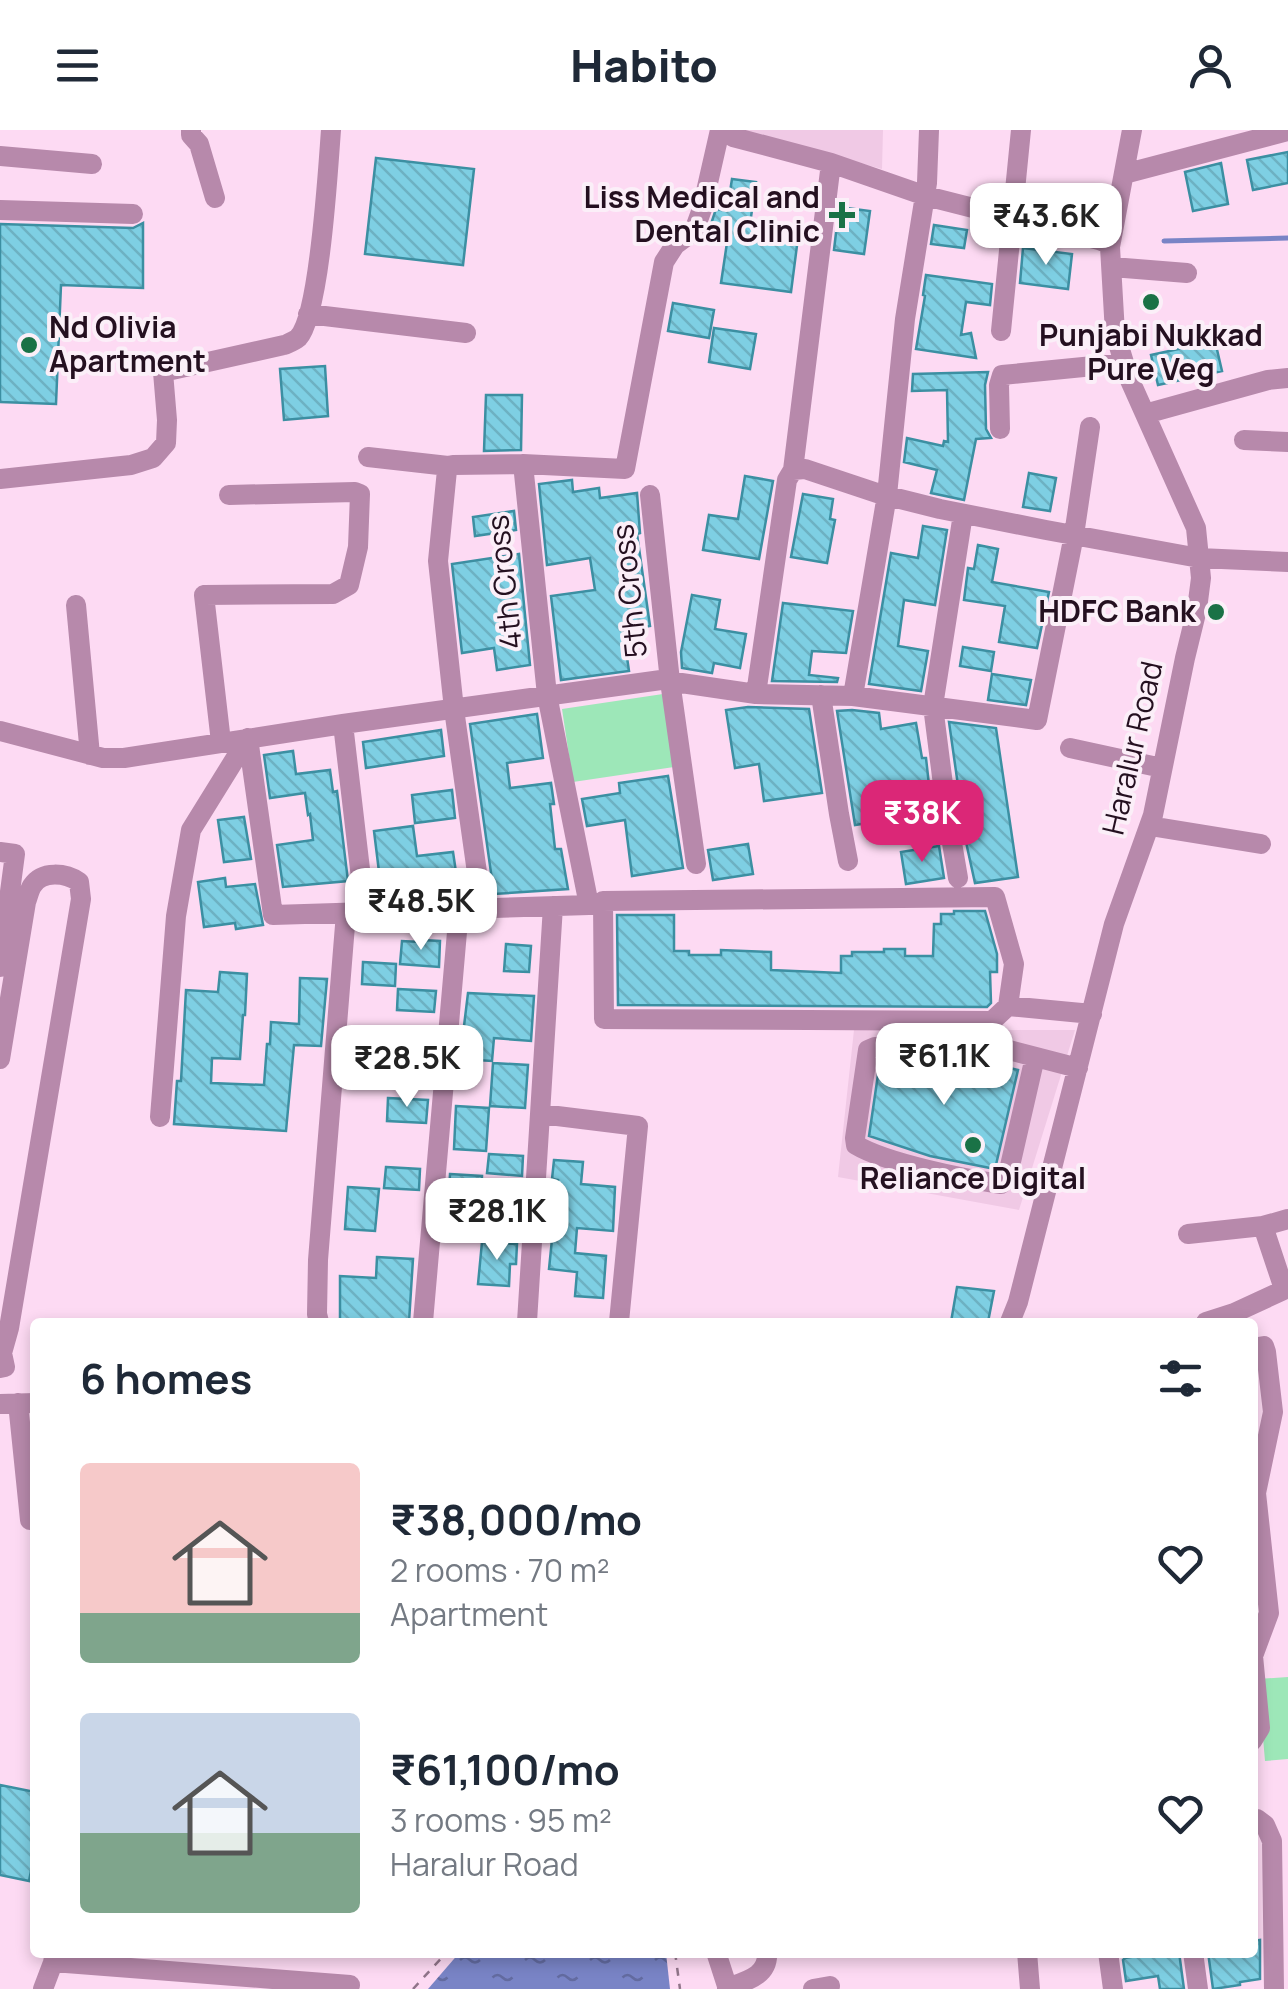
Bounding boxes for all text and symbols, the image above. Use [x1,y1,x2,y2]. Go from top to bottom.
text: Habito [570,34,718,96]
icon: menu [50,38,105,93]
icon: person [1183,38,1238,93]
place label: Liss Medical and Dental Clinic [583,176,820,251]
pin: ₹43.6K [965,183,1127,268]
text: ₹43.6K [992,193,1100,237]
marker: Liss Medical and Dental Clinic [829,202,855,228]
marker: Punjabi Nukkad Pure Veg [1140,291,1162,313]
place label: Nd Olivia Apartment [49,306,206,381]
place label: Punjabi Nukkad Pure Veg [1039,314,1263,389]
marker: Nd Olivia Apartment [18,334,40,356]
street label: 4th Cross [476,513,531,651]
street label: 5th Cross [601,522,656,660]
place label: HDFC Bank [1038,590,1197,631]
marker: HDFC Bank [1205,601,1227,623]
street label: Haralur Road [1092,657,1171,838]
pin: ₹38K [863,780,981,865]
text: ₹38K [883,790,961,834]
pin: ₹48.5K [340,868,502,953]
text: ₹48.5K [367,878,475,922]
pin: ₹61.1K [863,1023,1025,1108]
pin: ₹28.5K [326,1025,488,1110]
text: ₹61.1K [898,1033,990,1077]
text: ₹28.5K [353,1035,461,1079]
marker: Reliance Digital [962,1134,984,1156]
place label: Reliance Digital [860,1157,1086,1198]
pin: ₹28.1K [416,1178,578,1263]
text: ₹28.1K [447,1188,547,1232]
text: 6 homes [80,1349,252,1407]
icon: filters [1153,1351,1208,1406]
text: ₹38,000/mo [390,1490,642,1548]
icon: home [160,1503,280,1623]
icon: heart [1153,1536,1208,1591]
text: 2 rooms · 70 m² [390,1548,610,1592]
text: Apartment [390,1592,548,1636]
text: ₹61,100/mo [390,1740,620,1798]
icon: home [160,1753,280,1873]
icon: heart [1153,1786,1208,1841]
text: 3 rooms · 95 m² [390,1798,612,1842]
text: Haralur Road [390,1842,579,1886]

